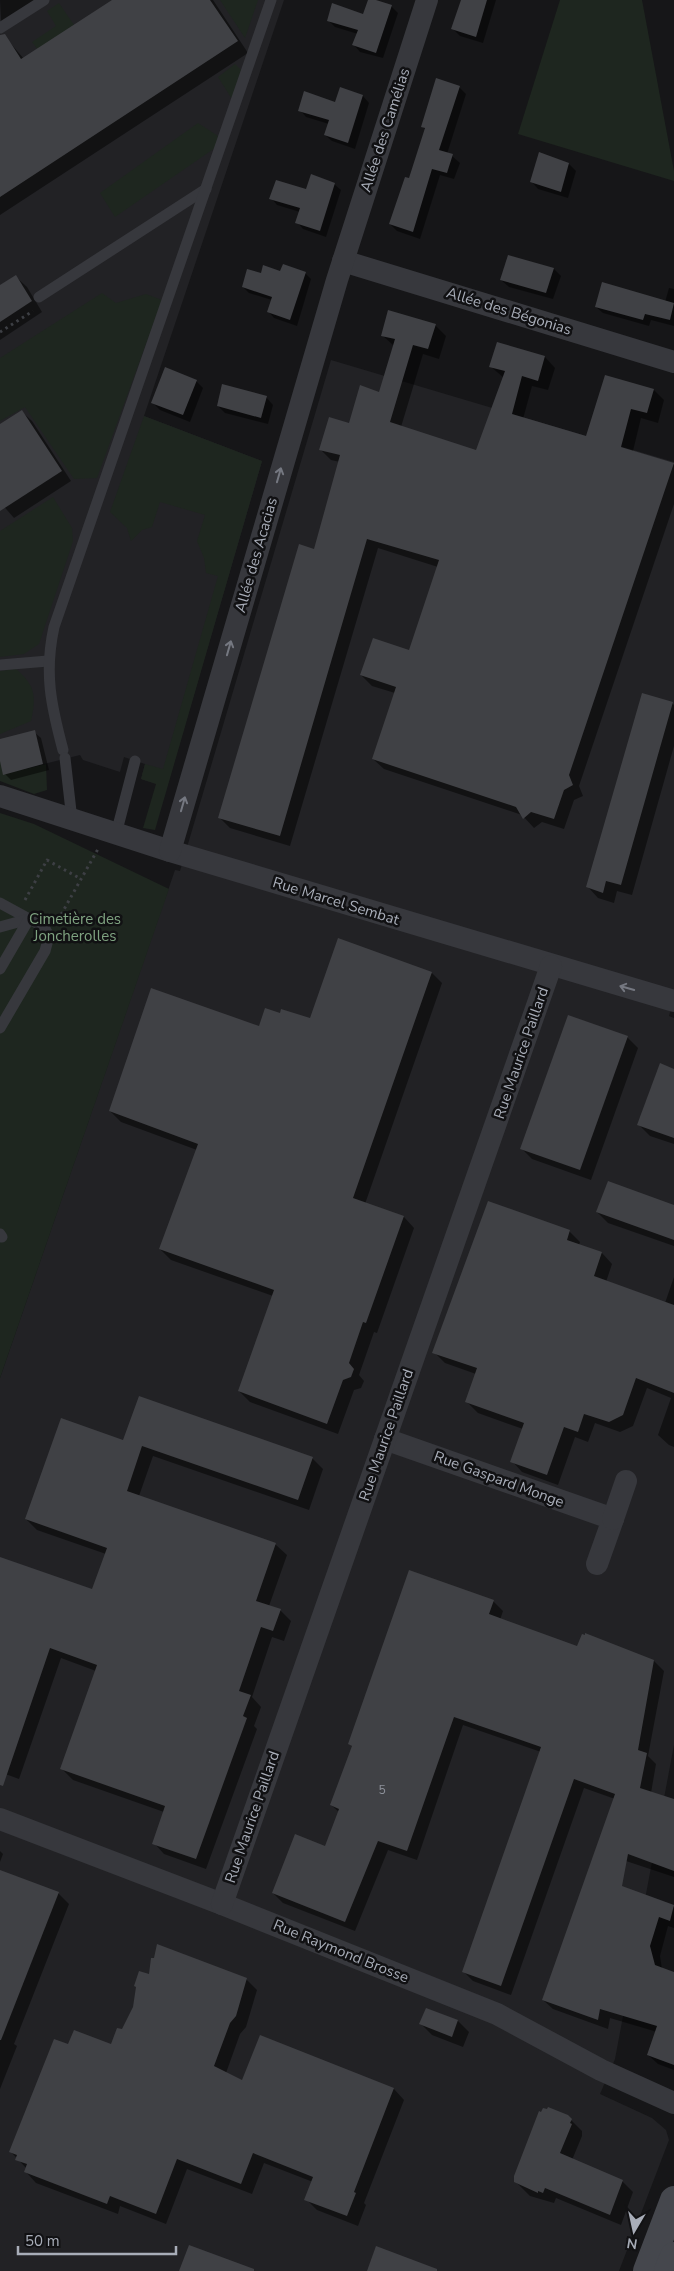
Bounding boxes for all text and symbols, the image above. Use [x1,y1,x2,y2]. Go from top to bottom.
street label: Allée des Camélias [356,66,414,194]
street label: Allée des Bégonias [444,282,574,340]
one-way arrow [274,467,284,483]
street label: Allée des Acacias [230,495,282,615]
one-way arrow [224,640,234,656]
one-way arrow [179,796,189,812]
street label: Rue Marcel Sembat [270,872,402,930]
park label: Cimetière des Joncherolles [29,909,121,946]
one-way arrow [620,982,636,992]
street label: Rue Maurice Paillard [489,984,553,1122]
street label: Rue Maurice Paillard [354,1366,418,1504]
street label: Rue Gaspard Monge [431,1446,567,1512]
street label: Rue Maurice Paillard [220,1748,284,1886]
house number: 5 [378,1782,386,1798]
street label: Rue Raymond Brosse [270,1915,412,1987]
north arrow [609,2206,659,2256]
scale bar [18,2224,175,2256]
text: 50 m [25,2231,60,2251]
text: N [625,2233,639,2254]

